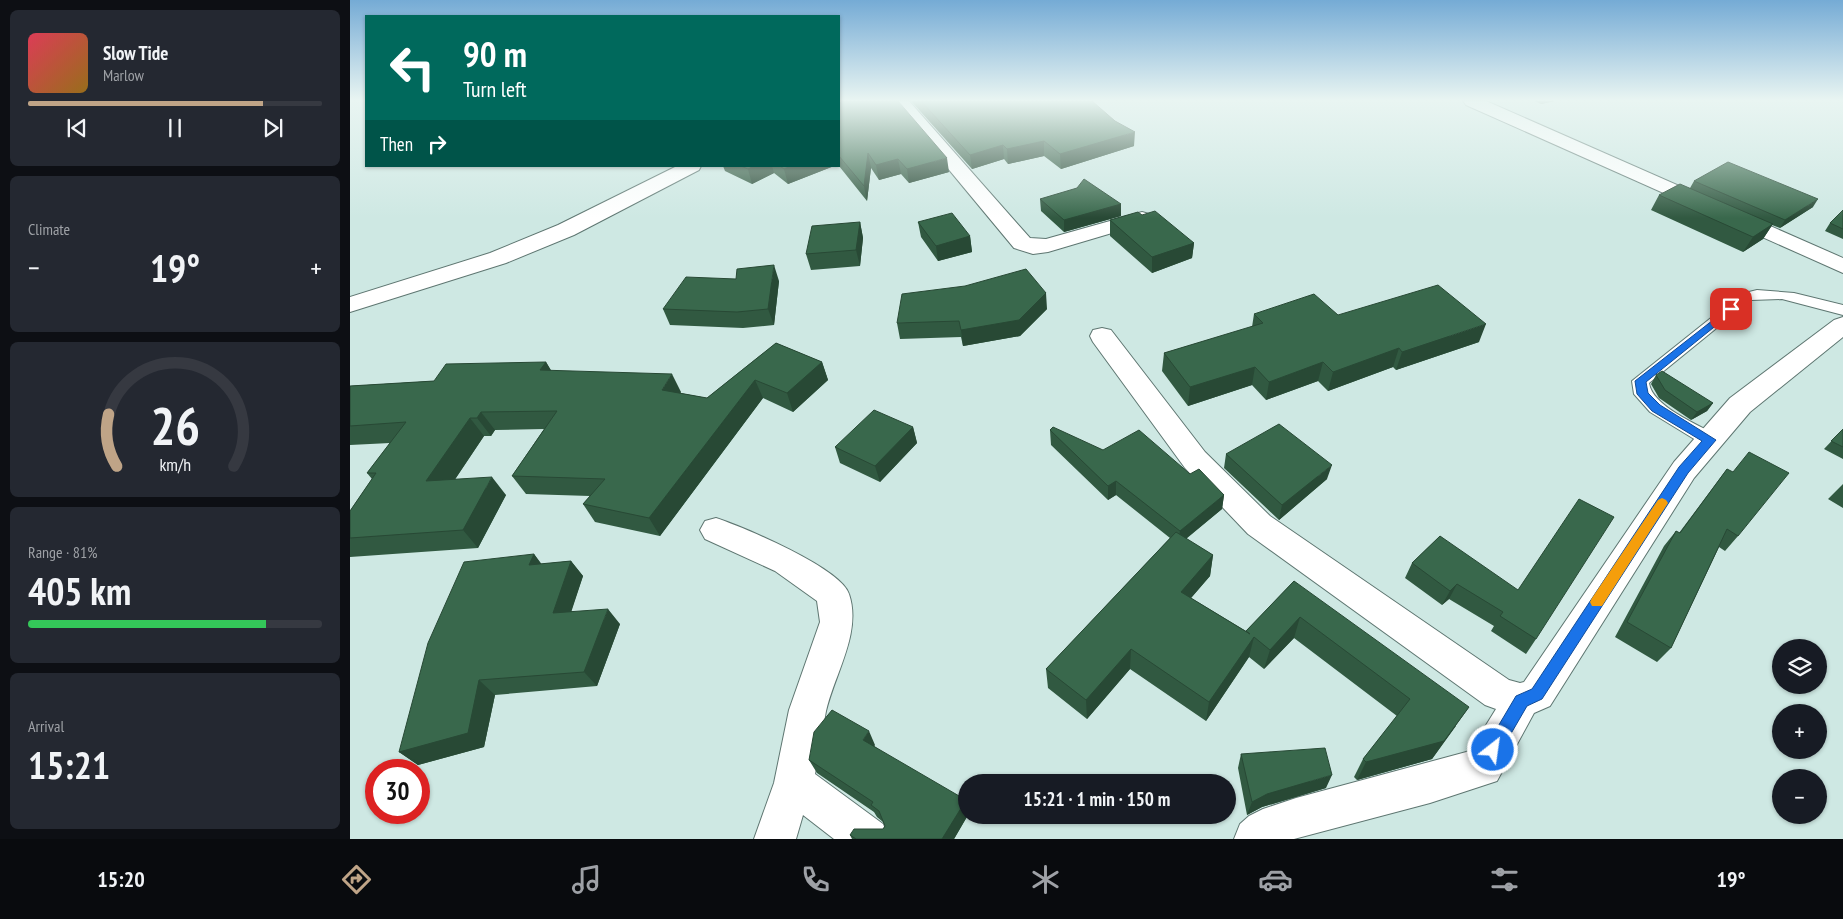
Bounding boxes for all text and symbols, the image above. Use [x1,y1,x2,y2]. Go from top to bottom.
text: 90 m [463,31,527,77]
icon: left [380,35,445,100]
text: Slow Tide [103,41,168,65]
text: Marlow [103,65,144,85]
text: Turn left [463,75,527,103]
icon: previous [63,114,91,142]
icon: pause [161,114,189,142]
icon: next [259,114,287,142]
icon: right [423,130,451,158]
text: Then [380,132,413,156]
text: Climate [28,219,70,239]
text: 19° [150,243,200,292]
text: − [28,249,40,286]
text: + [310,249,322,286]
pin [1710,288,1752,330]
icon: arrive [1717,295,1745,323]
text: 26 [150,392,200,459]
text: km/h [159,453,191,476]
text: Range · 81% [28,542,97,562]
text: 405 km [28,566,131,615]
map controls [1772,639,1827,824]
button: layers [1772,639,1827,694]
button: + [1772,704,1827,759]
text: Arrival [28,716,64,736]
position arrow [1466,723,1518,775]
text: 15:21 [28,740,110,789]
speed limit sign: 30 [365,759,430,824]
button: − [1772,769,1827,824]
text: 15:21 · 1 min · 150 m [1024,787,1170,811]
icon: directions [339,862,374,897]
icon: music [569,862,604,897]
icon: phone [798,862,833,897]
icon: climate [1028,862,1063,897]
icon: car [1258,862,1293,897]
icon: filters [1487,862,1522,897]
text: 15:20 [97,865,145,893]
text: 19° [1717,865,1746,893]

